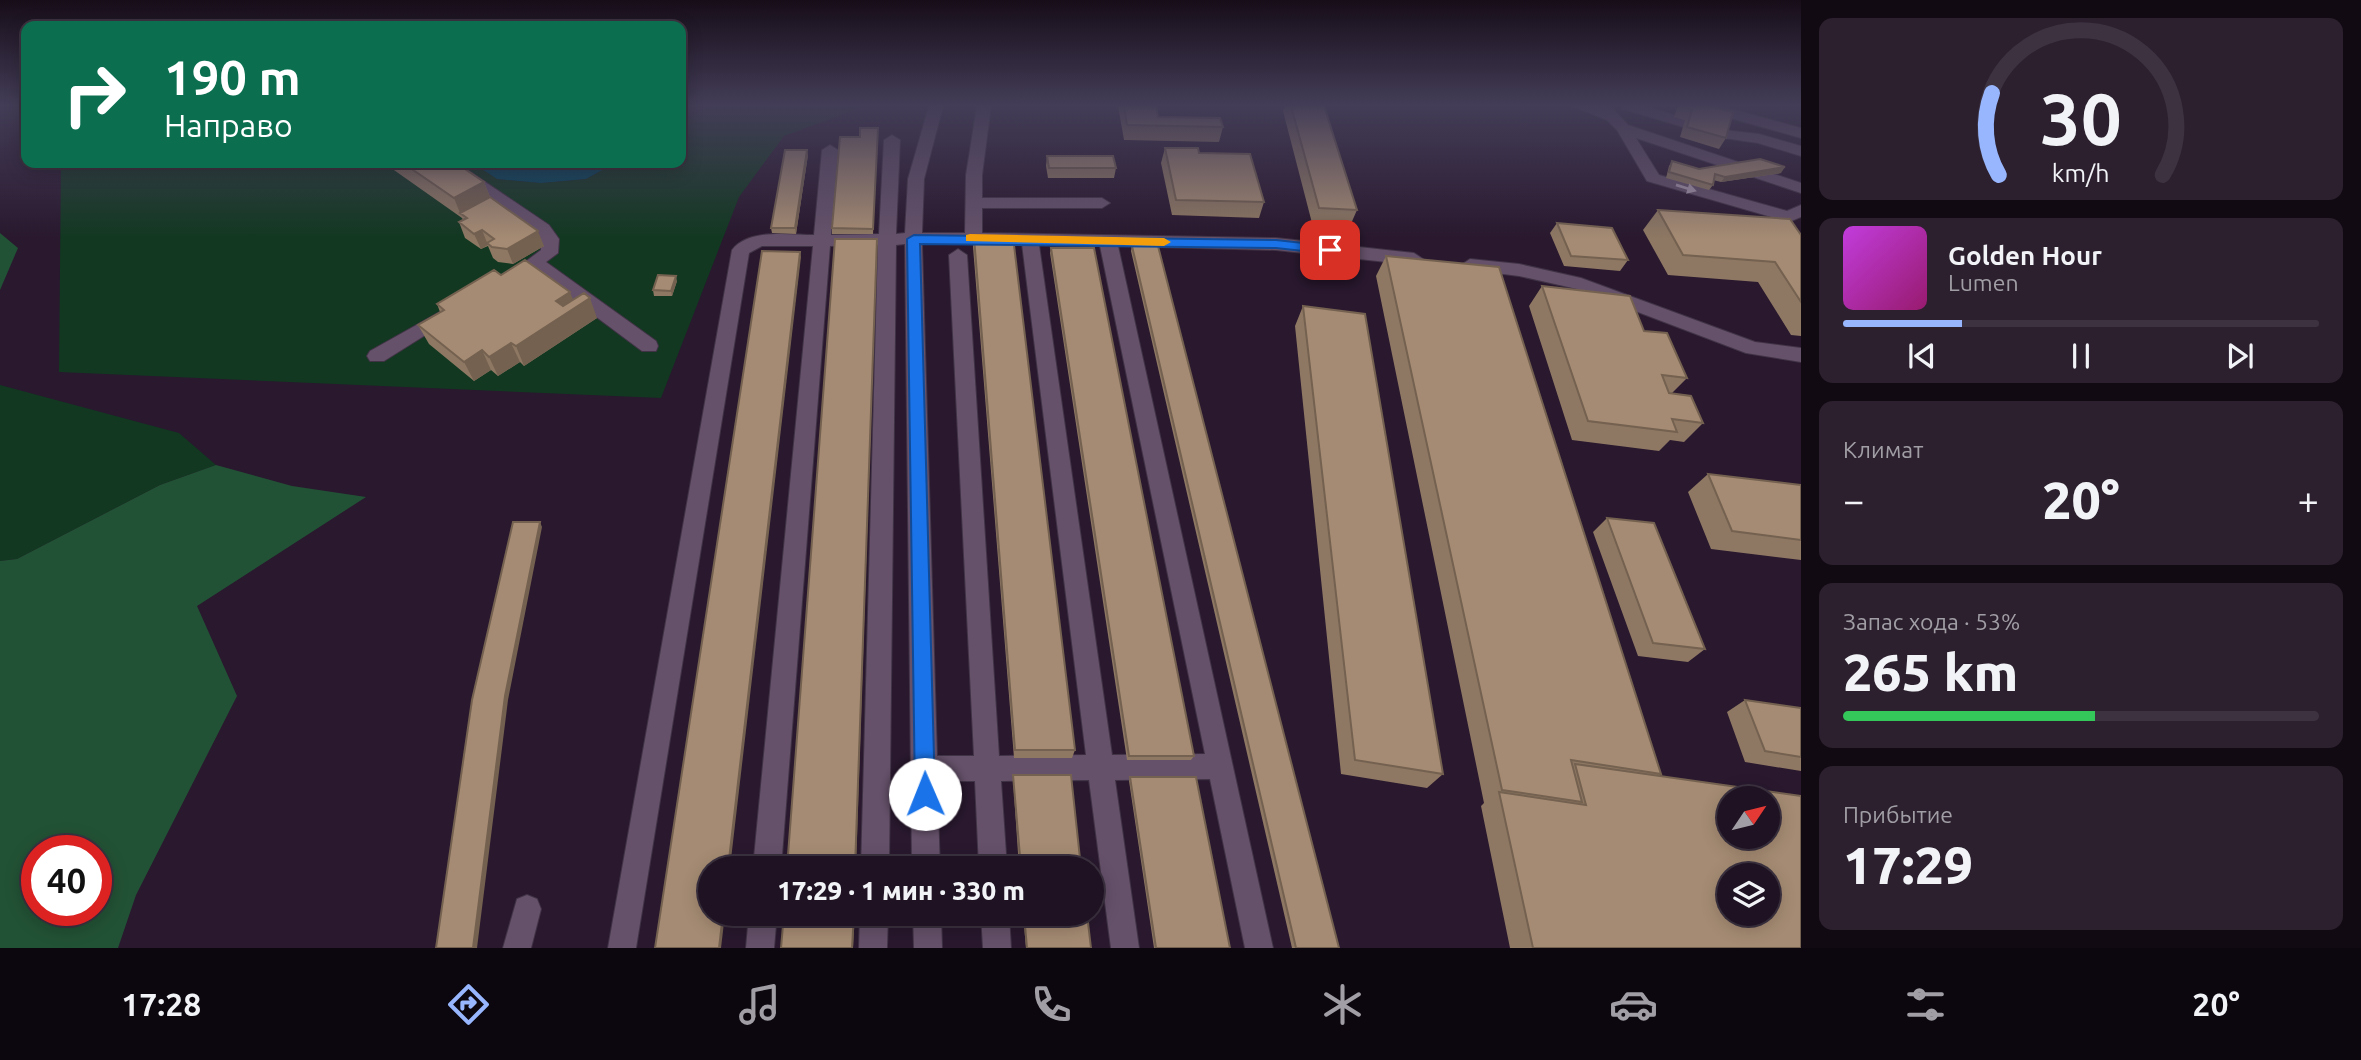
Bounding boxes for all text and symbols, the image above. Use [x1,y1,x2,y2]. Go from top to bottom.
icon: right [49,49,140,140]
text: 190 m [164,49,301,104]
text: 30 [2040,77,2122,159]
text: Направо [164,107,293,143]
text: km/h [2052,159,2110,187]
one-way arrow [1676,184,1697,194]
pin [1300,220,1360,280]
icon: arrive [1311,231,1349,269]
text: Golden Hour [1948,241,2102,270]
text: Lumen [1948,270,2019,295]
icon: previous [1903,337,1941,375]
icon: pause [2062,337,2100,375]
icon: next [2221,337,2259,375]
text: Климат [1843,437,1923,462]
text: 20° [2042,471,2120,529]
text: − [1843,479,1864,521]
text: + [2298,479,2319,521]
text: Запас хода · 53% [1843,609,2020,634]
text: 265 km [1843,643,2018,701]
position arrow [888,757,962,831]
north arrow [1717,786,1780,849]
map controls [1717,786,1780,926]
text: Прибытие [1843,802,1953,827]
speed limit sign: 40 [21,835,112,926]
text: 17:29 [1843,836,1973,894]
button: layers [1717,863,1780,926]
text: 17:29 · 1 мин · 330 m [777,876,1025,905]
icon: directions [444,980,493,1029]
icon: music [735,980,784,1029]
icon: phone [1027,980,1076,1029]
icon: climate [1318,980,1367,1029]
icon: car [1609,980,1658,1029]
icon: filters [1901,980,1950,1029]
text: 17:28 [121,986,201,1022]
text: 20° [2192,986,2240,1022]

